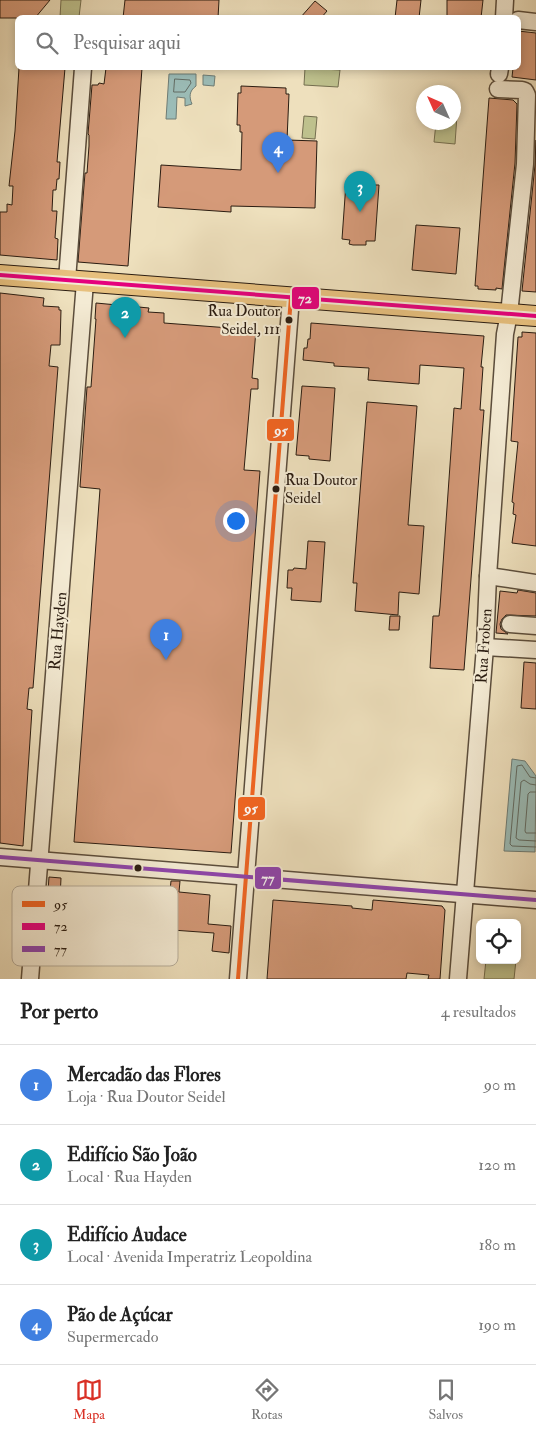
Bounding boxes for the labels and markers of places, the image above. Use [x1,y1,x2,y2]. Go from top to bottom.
pin: 4 [262,132,294,173]
pin: 3 [344,171,376,212]
pin: 2 [109,297,141,338]
place label: Rua Doutor Seidel, 111 [208,302,280,339]
marker: Rua Doutor Seidel, 111 [284,315,294,325]
place label: Rua Doutor Seidel [285,471,358,508]
marker: Rua Doutor Seidel [271,484,281,494]
pin: 1 [150,619,182,660]
unlabelled marker [133,863,143,873]

